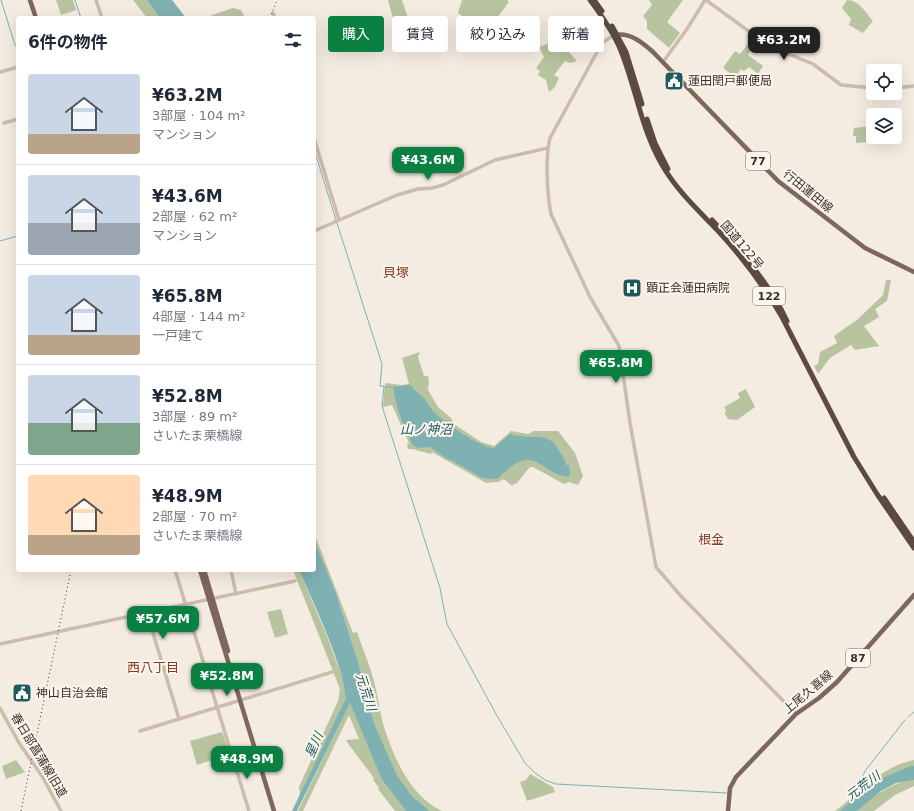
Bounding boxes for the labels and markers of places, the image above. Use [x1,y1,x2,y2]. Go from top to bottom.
pin: ¥63.2M [751,27,817,61]
public building icon: 蓮田閏戸郵便局 [663,70,685,92]
place label: 蓮田閏戸郵便局 [688,74,772,88]
pin: ¥43.6M [395,147,461,181]
hospital icon: 顕正会蓮田病院 [621,277,643,299]
place label: 顕正会蓮田病院 [646,281,730,295]
pin: ¥65.8M [583,350,649,384]
pin: ¥57.6M [130,606,196,640]
pin: ¥52.8M [194,663,260,697]
public building icon: 神山自治会館 [11,682,33,704]
place label: 神山自治会館 [36,686,108,700]
pin: ¥48.9M [214,746,280,780]

